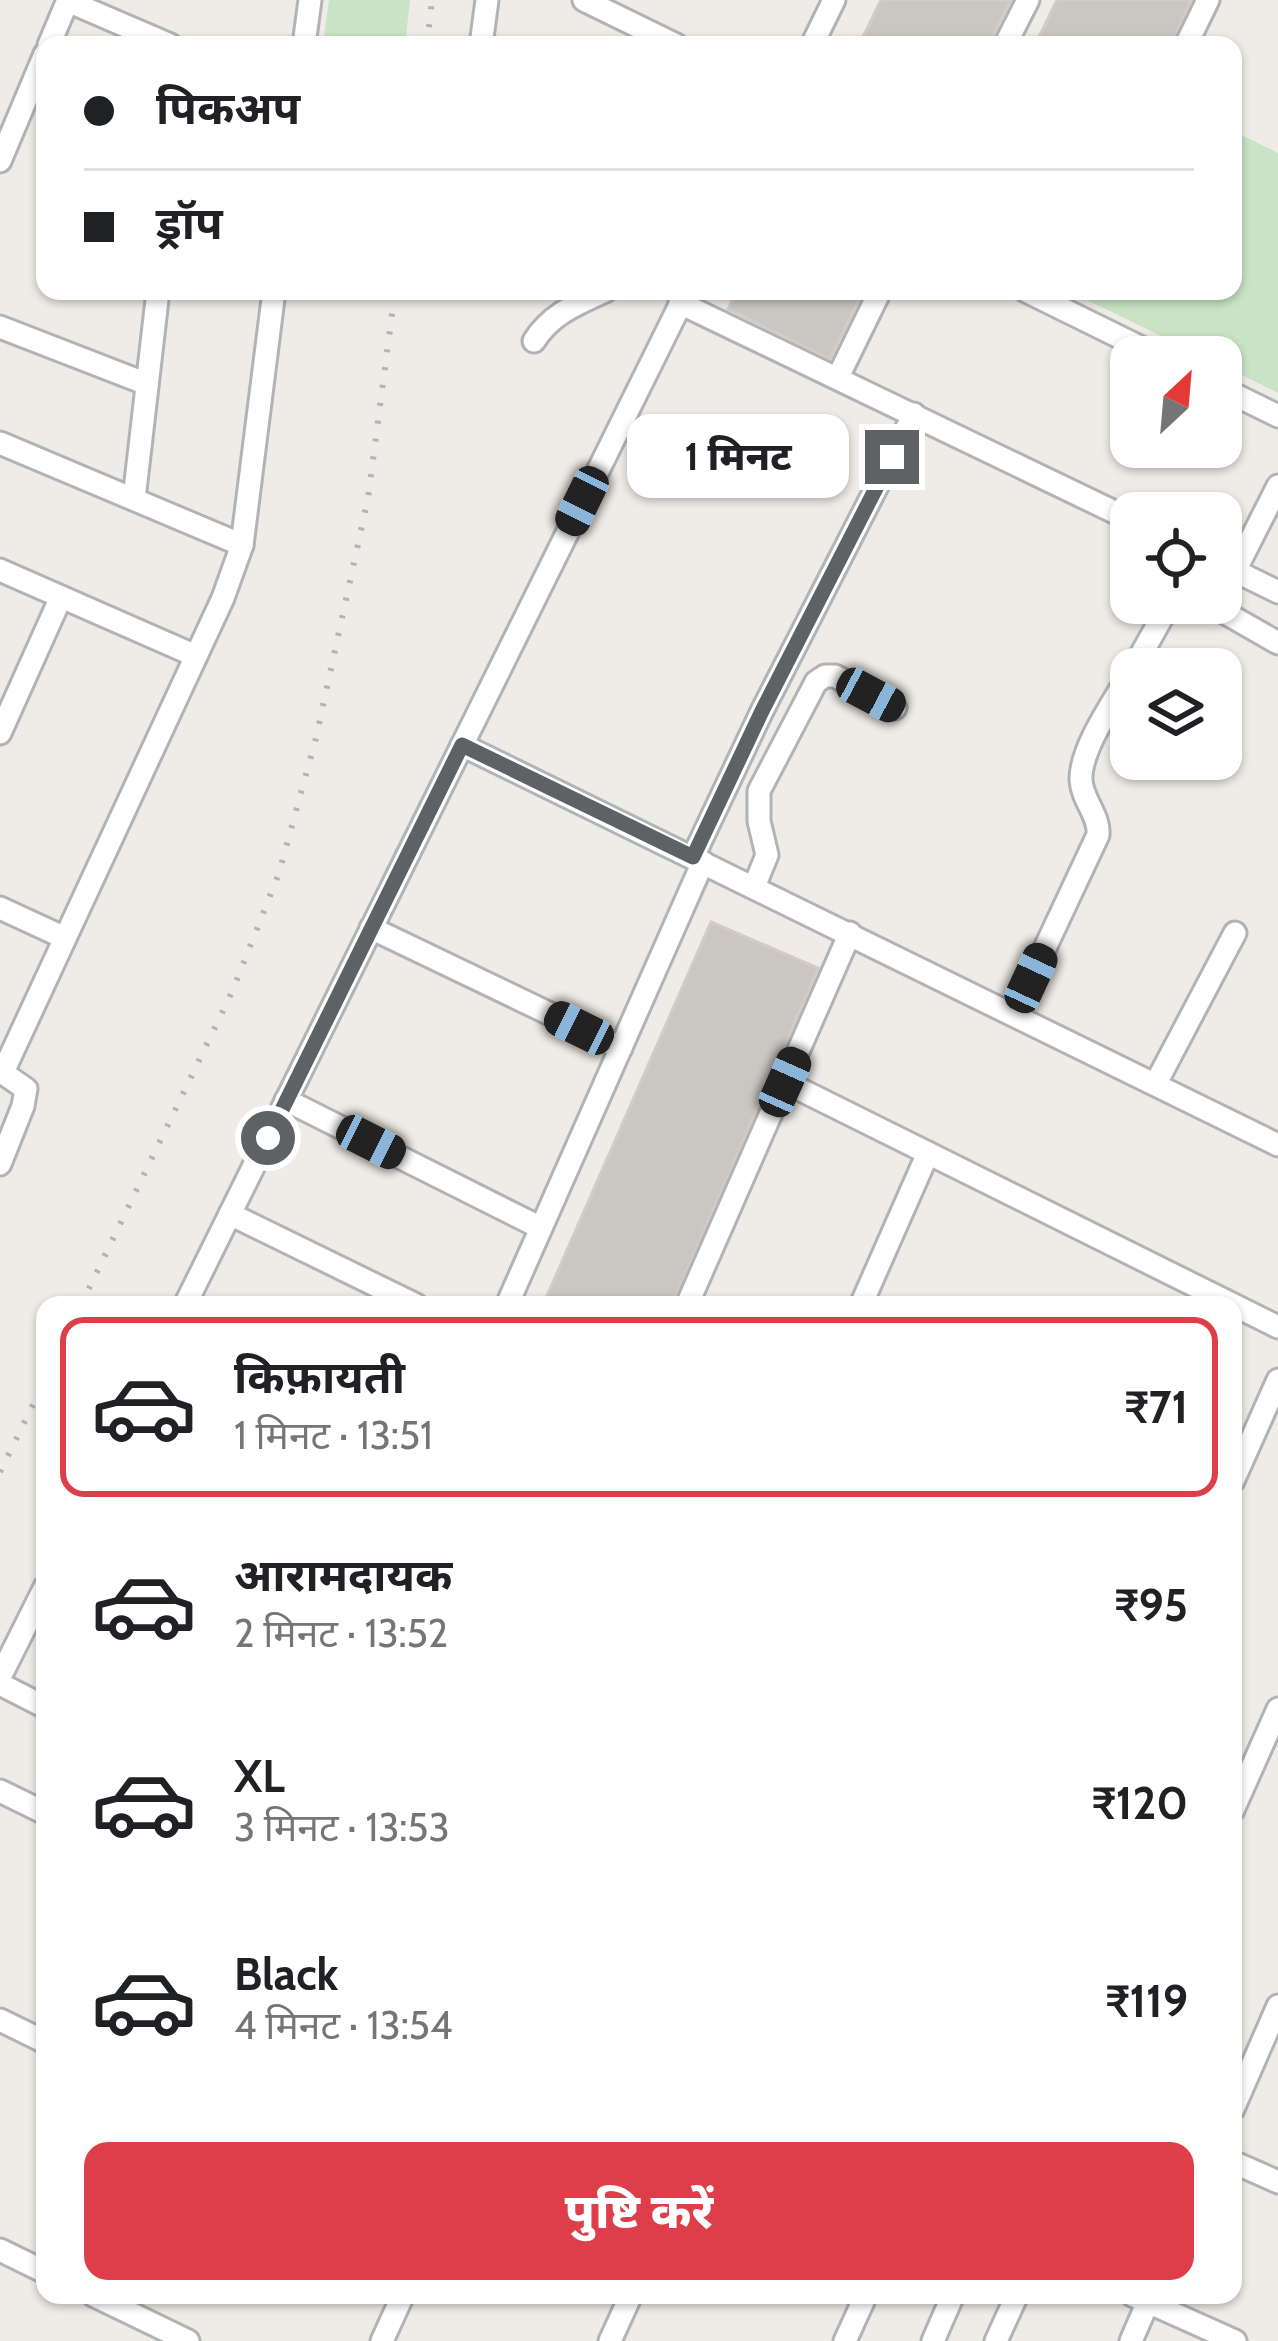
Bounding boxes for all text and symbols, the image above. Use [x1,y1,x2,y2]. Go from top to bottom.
text: पिकअप [156,81,300,135]
text: ड्रॉप [156,196,223,250]
north arrow [1110,336,1242,468]
map controls [1110,336,1242,780]
callout: 1 मिनट [628,415,850,499]
route end [865,430,919,484]
text: 1 मिनट [684,432,792,480]
car [550,461,614,541]
button: locate [1110,492,1242,624]
button: layers [1110,648,1242,780]
car [831,662,911,728]
car [999,938,1063,1018]
car [539,996,619,1060]
car [754,1042,816,1122]
car [331,1110,411,1174]
route start [241,1111,295,1165]
text: किफ़ायती [234,1350,405,1404]
icon: car [90,1353,198,1461]
text: ₹71 [1124,1380,1188,1434]
text: 1 मिनट · 13:51 [234,1411,433,1459]
text: आरामदायक [234,1548,452,1602]
icon: car [90,1551,198,1659]
text: ₹95 [1114,1578,1188,1632]
text: 2 मिनट · 13:52 [234,1609,448,1657]
icon: car [90,1749,198,1857]
text: XL [234,1749,285,1803]
text: ₹120 [1091,1776,1188,1830]
text: 3 मिनट · 13:53 [234,1803,450,1851]
icon: car [90,1947,198,2055]
text: Black [234,1947,338,2001]
text: ₹119 [1105,1974,1188,2028]
text: 4 मिनट · 13:54 [234,2001,452,2049]
button: पुष्टि करें [84,2142,1194,2280]

